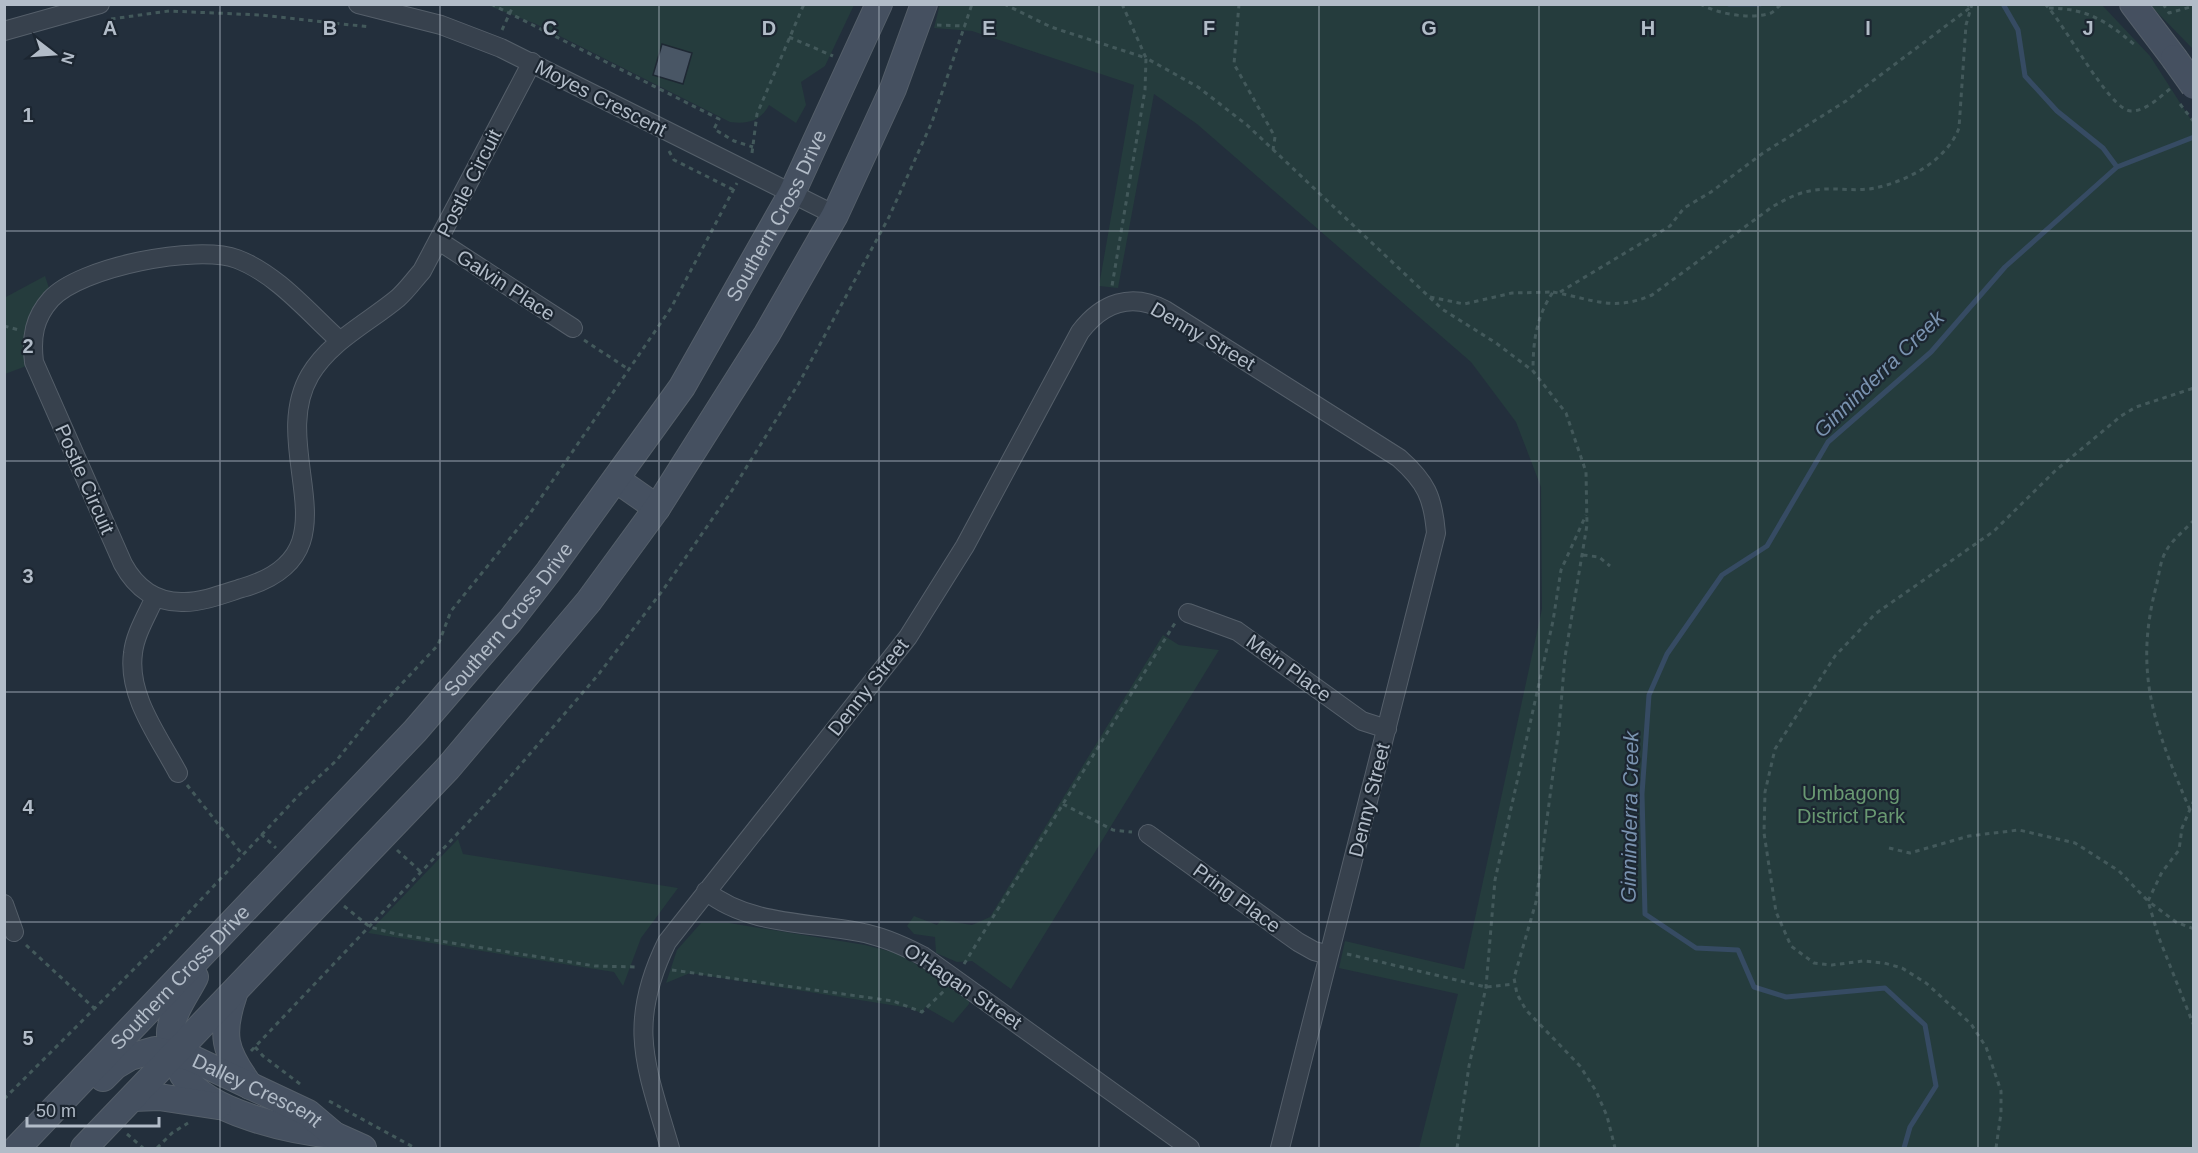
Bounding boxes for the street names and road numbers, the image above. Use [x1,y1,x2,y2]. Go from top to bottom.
street label: Moyes Crescent [532,55,671,141]
street label: Postle Circuit [432,125,506,240]
street label: Southern Cross Drive [722,126,831,305]
street label: Galvin Place [453,245,559,325]
street label: Denny Street [1147,297,1259,375]
street label: Postle Circuit [51,421,119,538]
street label: Southern Cross Drive [439,538,577,700]
street label: Mein Place [1243,630,1335,706]
street label: Denny Street [823,634,913,740]
street label: Denny Street [1344,740,1394,859]
street label: Pring Place [1189,859,1285,937]
street label: Southern Cross Drive [106,900,254,1054]
street label: O'Hagan Street [900,939,1026,1034]
street label: Dalley Crescent [189,1049,327,1131]

